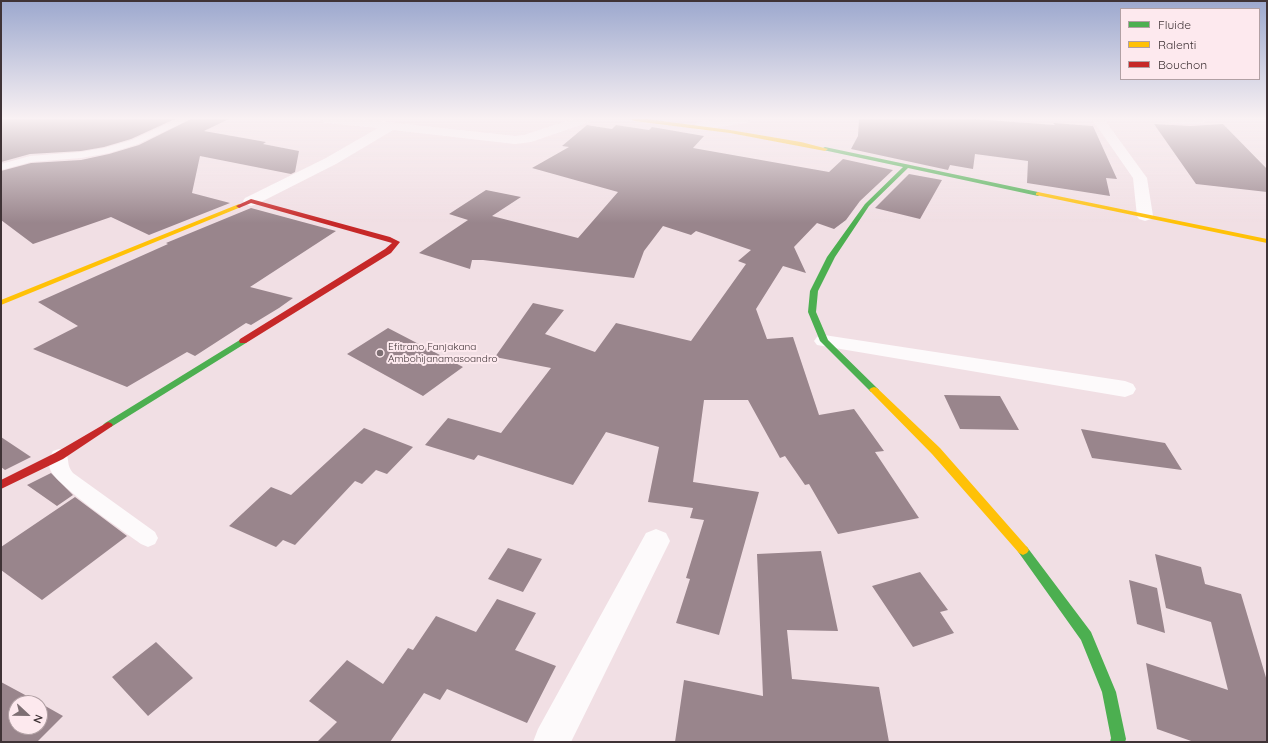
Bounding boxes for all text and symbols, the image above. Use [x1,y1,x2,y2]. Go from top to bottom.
legend [1120,8,1260,80]
text: Fluide [1158,17,1191,32]
text: Ralenti [1158,37,1196,52]
text: Bouchon [1158,57,1207,72]
place label: Efitrano Fanjakana Ambohijanamasoandro [388,341,498,364]
marker: Efitrano Fanjakana Ambohijanamasoandro [375,348,385,358]
north arrow [8,695,48,735]
text: N [30,713,46,725]

